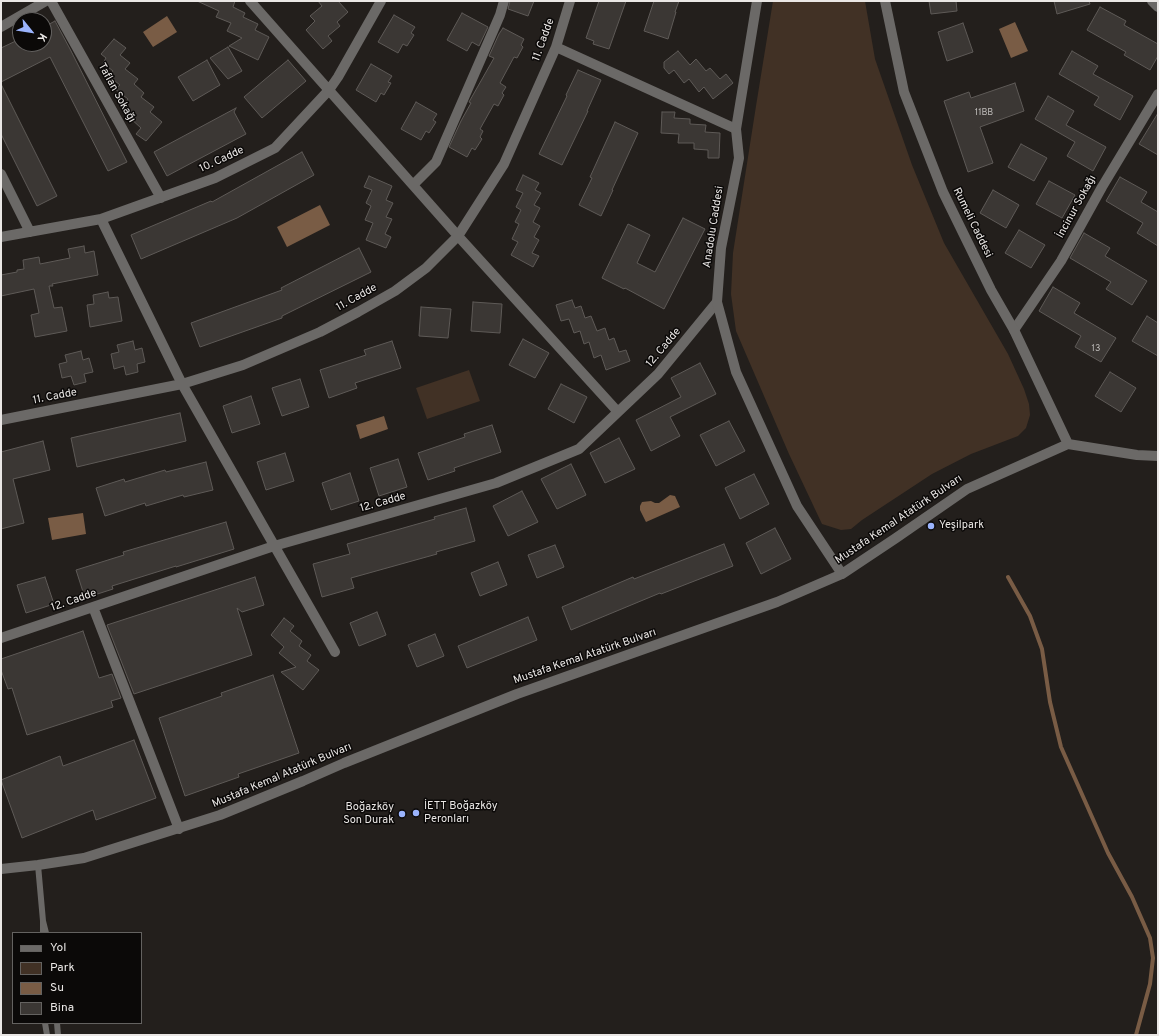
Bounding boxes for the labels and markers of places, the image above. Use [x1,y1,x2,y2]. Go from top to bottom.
place label: Yeşilpark [939,519,984,533]
marker: Yeşilpark [926,521,936,531]
place label: İETT Boğazköy Peronları [424,800,498,826]
place label: Boğazköy Son Durak [343,801,394,827]
marker: İETT Boğazköy Peronları [411,808,421,818]
marker: Boğazköy Son Durak [397,809,407,819]

